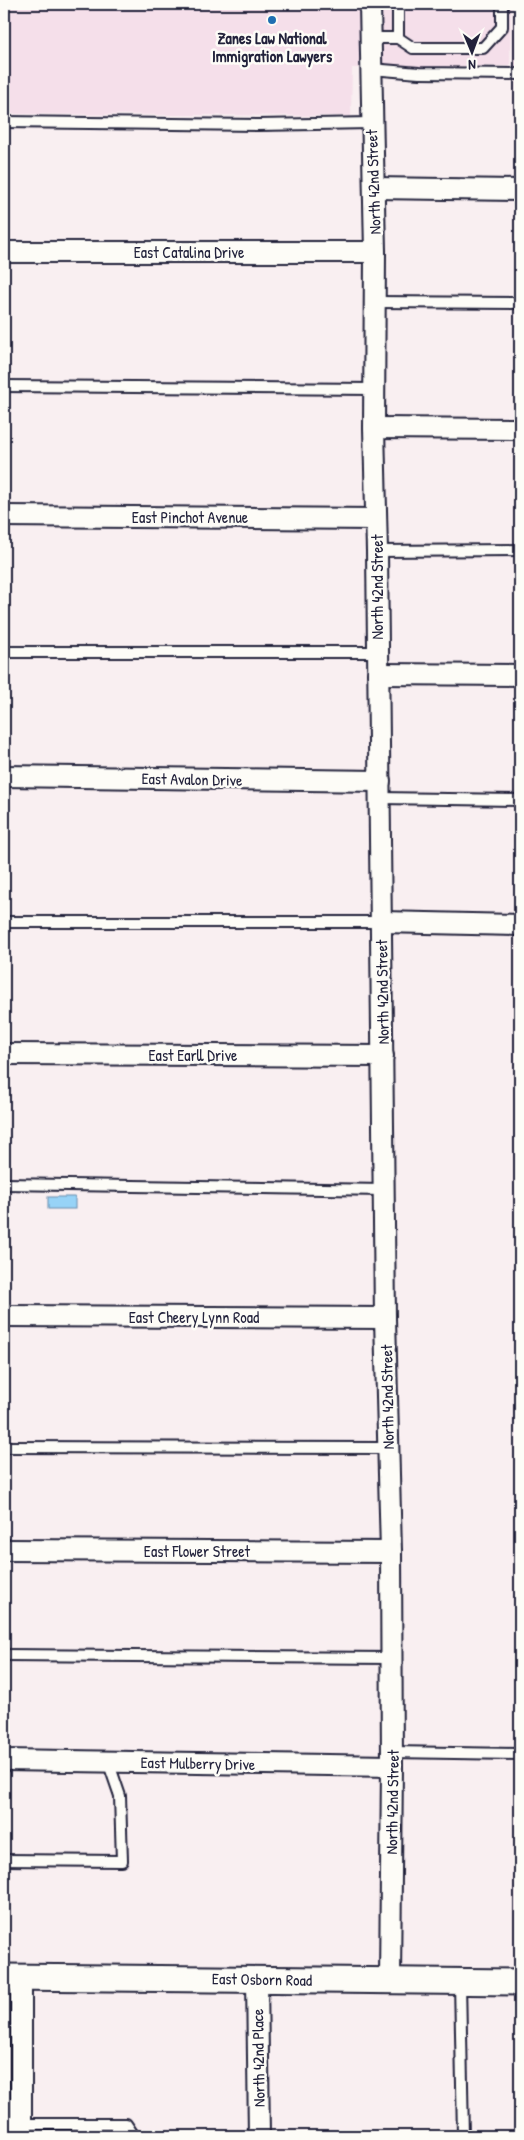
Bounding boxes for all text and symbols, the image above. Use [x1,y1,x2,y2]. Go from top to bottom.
marker: Zanes Law National Immigration Lawyers [266,14,278,26]
place label: Zanes Law National Immigration Lawyers [212,27,333,68]
north arrow [446,28,496,78]
text: N [468,56,476,75]
street label: North 42nd Street [360,129,386,235]
street label: East Catalina Drive [134,241,245,263]
street label: East Pinchot Avenue [132,506,249,528]
street label: North 42nd Street [366,534,388,639]
street label: East Avalon Drive [141,767,243,791]
street label: North 42nd Street [370,939,394,1045]
street label: East Earll Drive [149,1044,238,1066]
street label: East Cheery Lynn Road [129,1306,259,1328]
street label: North 42nd Street [375,1344,399,1450]
street label: East Flower Street [144,1540,251,1562]
street label: North 42nd Street [380,1749,404,1855]
street label: East Mulberry Drive [140,1751,256,1775]
street label: East Osborn Road [212,1967,312,1991]
street label: North 42nd Place [246,2008,270,2107]

